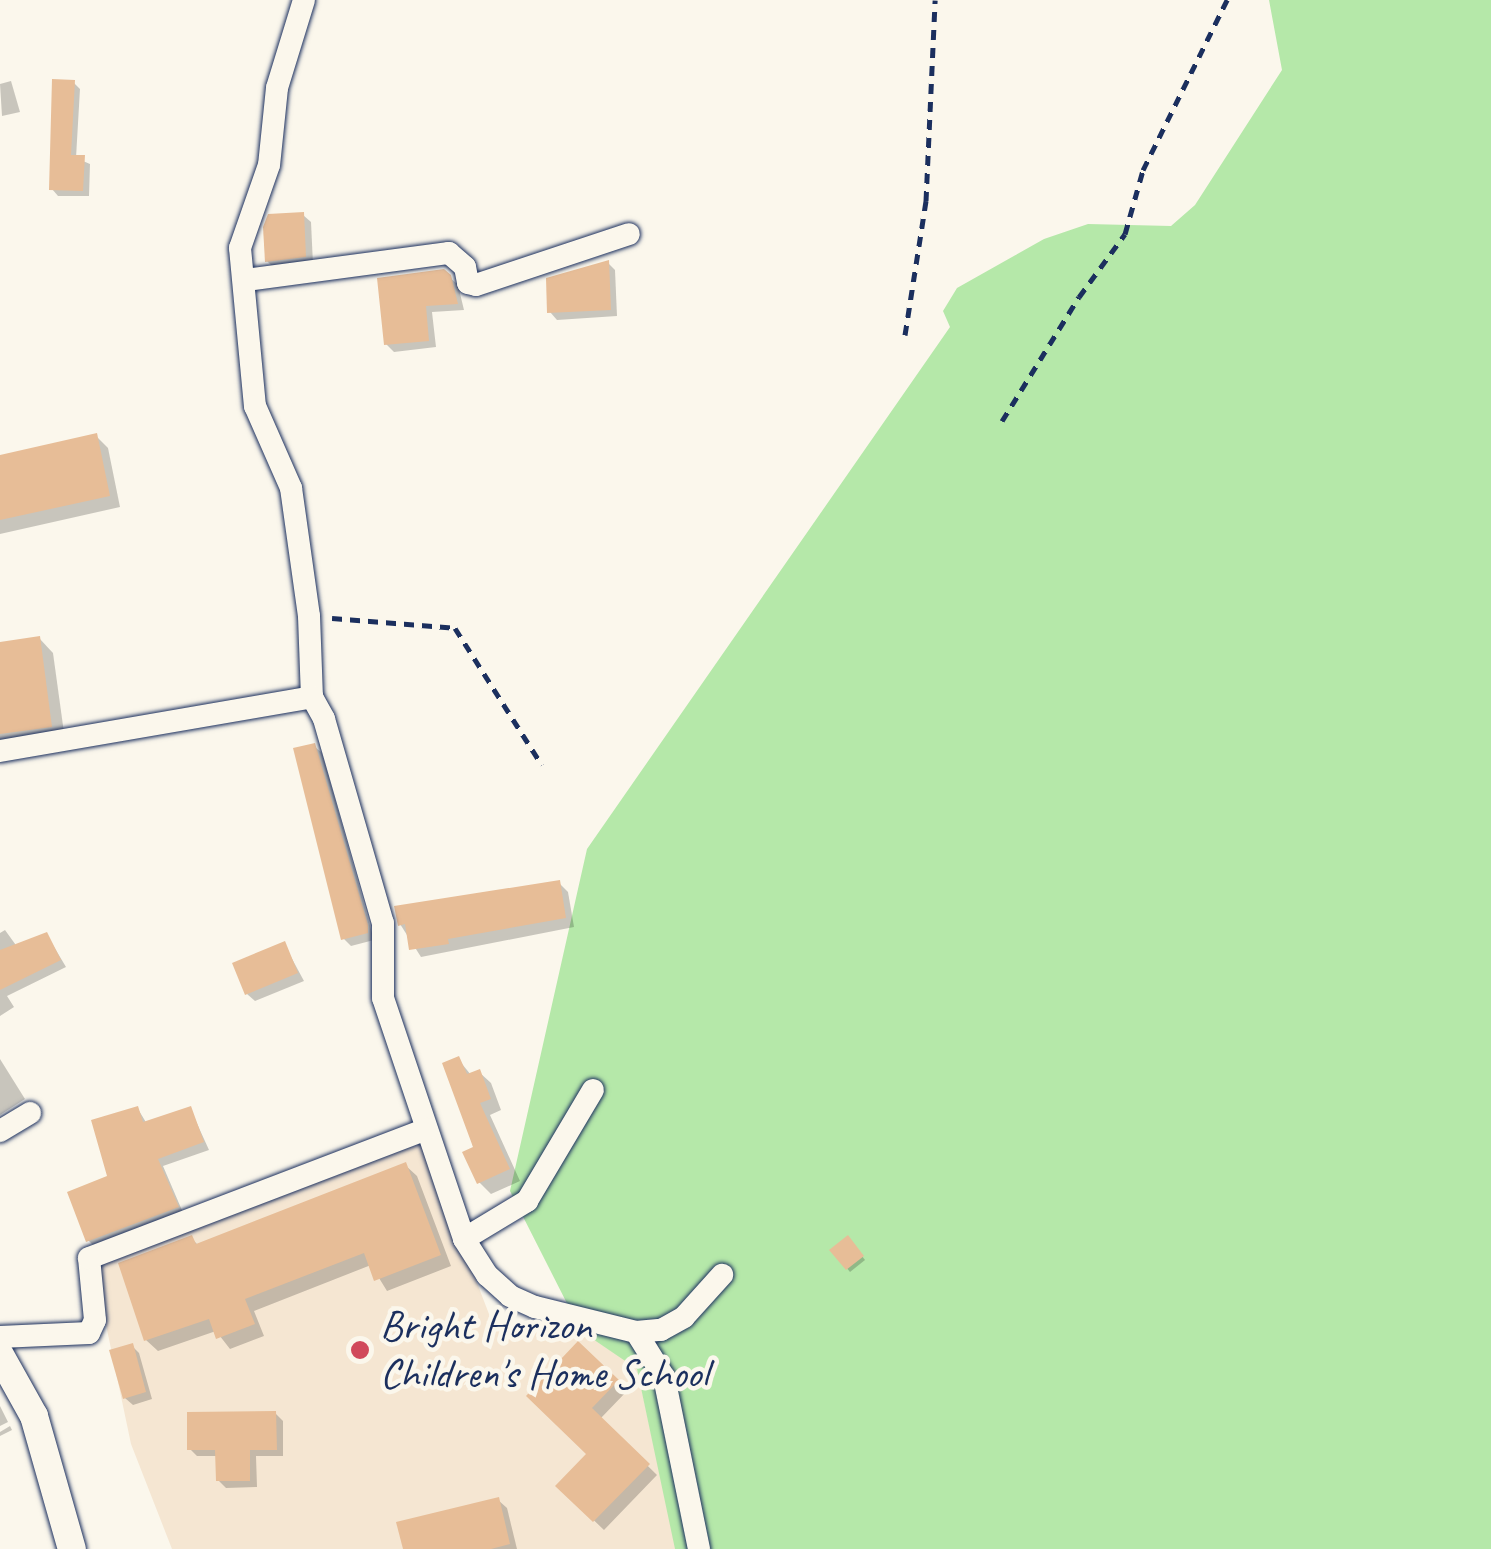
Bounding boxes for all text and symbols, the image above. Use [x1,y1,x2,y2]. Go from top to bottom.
place label: Bright Horizon Children's Home School [380,1301,704,1400]
marker: Bright Horizon Children's Home School [349,1339,371,1361]

